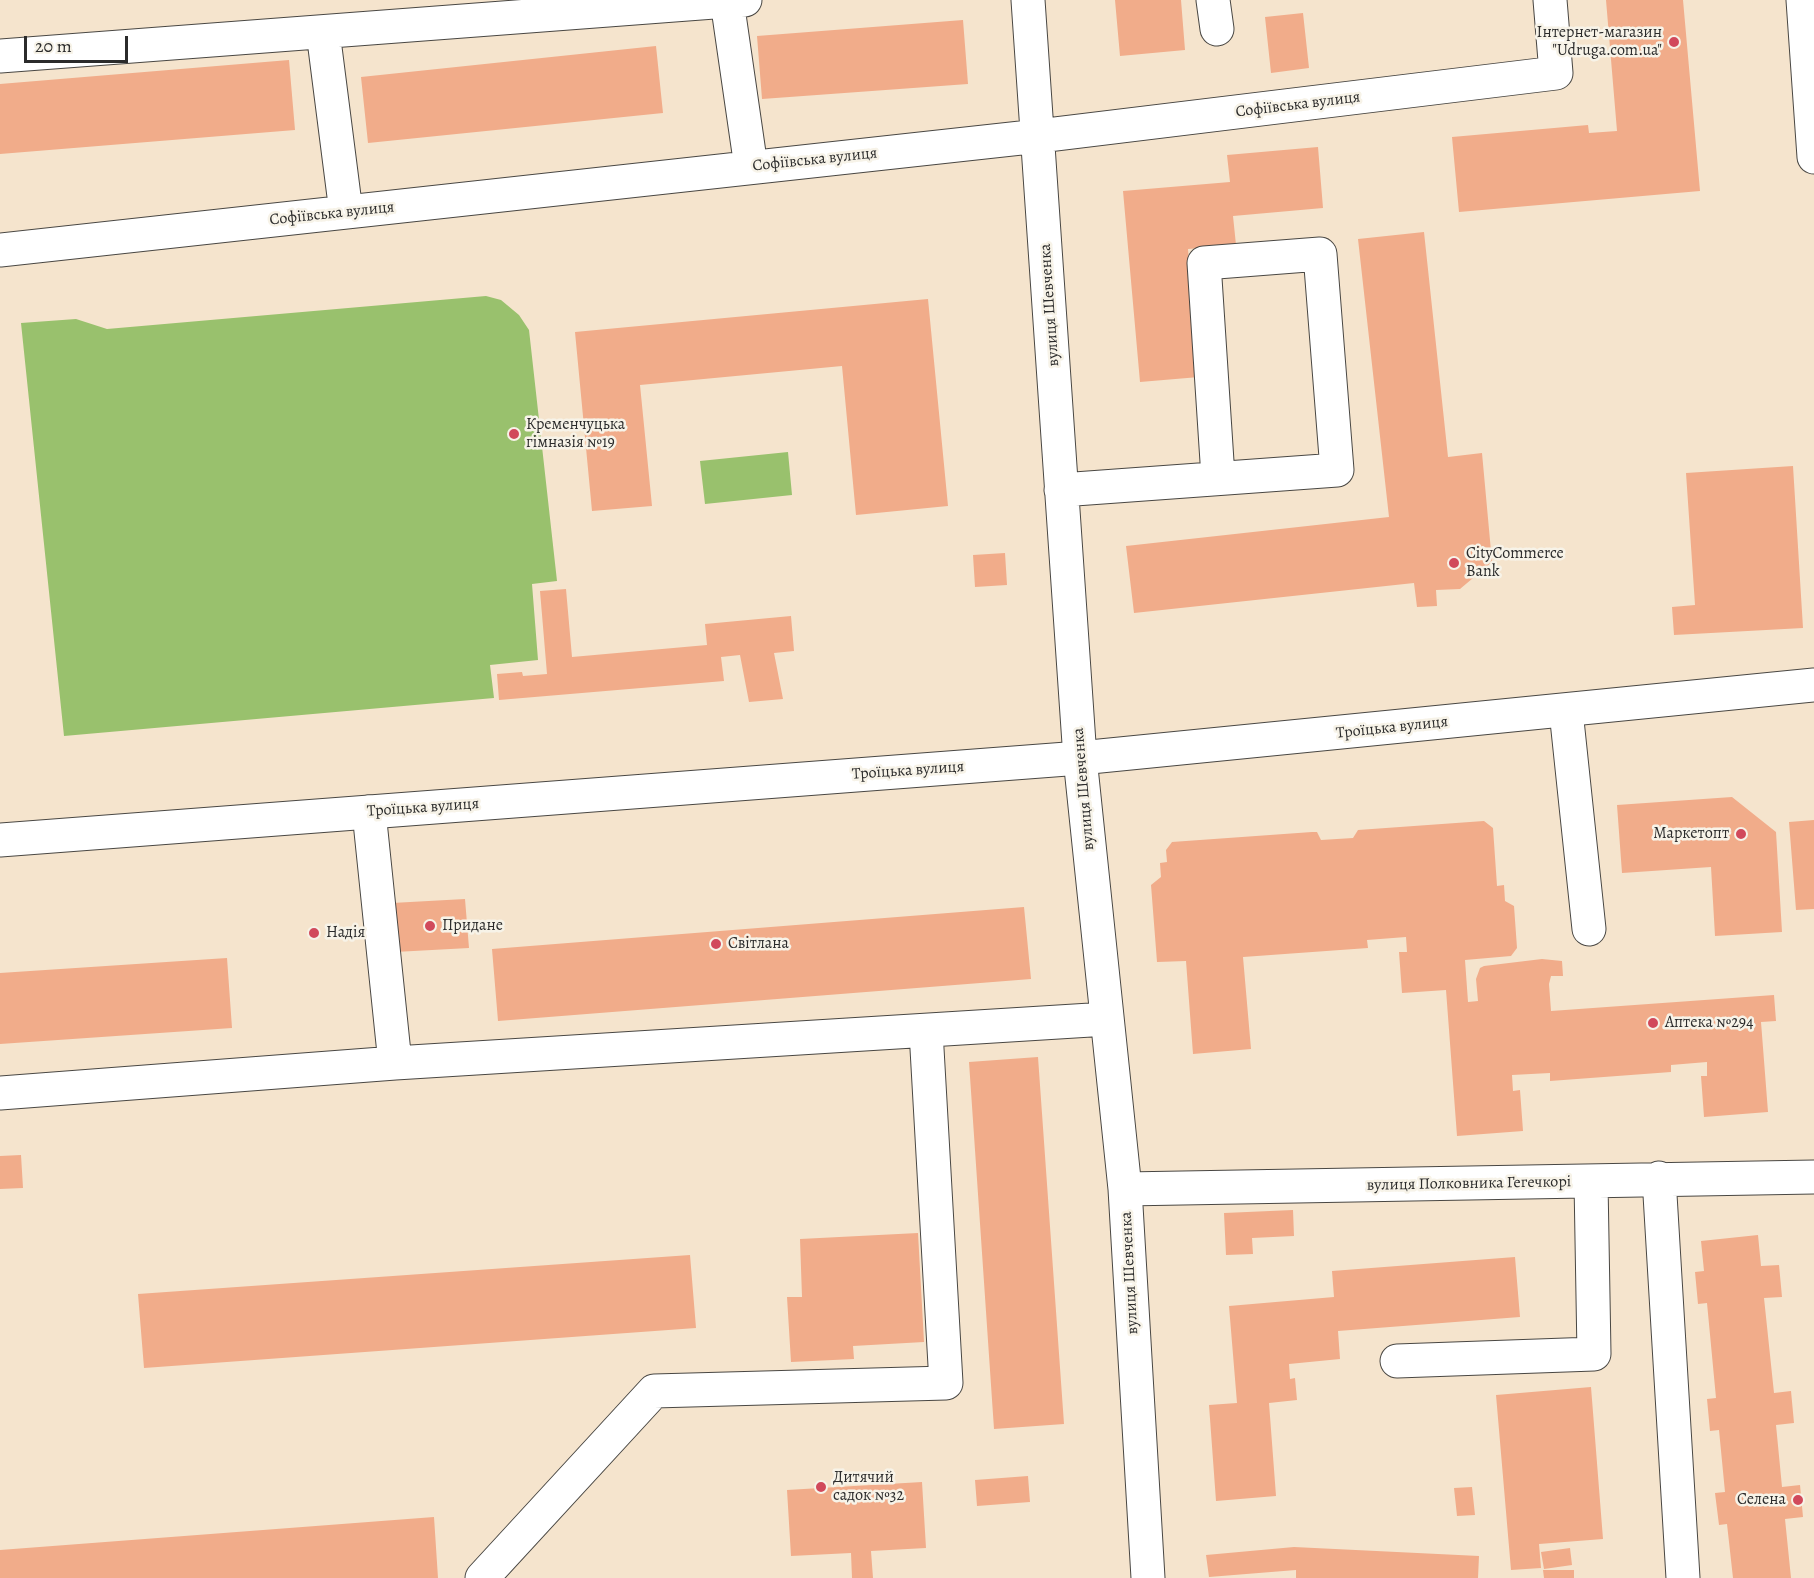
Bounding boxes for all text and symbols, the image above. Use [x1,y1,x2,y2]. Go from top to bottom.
place label: Iнтернет-магазин "Udruga.com.ua" [1537,23,1662,61]
scale bar [27,24,130,62]
text: 20 m [35,34,72,58]
marker: Iнтернет-магазин "Udruga.com.ua" [1667,35,1681,49]
street label: Софіївська вулиця [1235,88,1361,122]
street label: Софіївська вулиця [752,144,878,176]
street label: Софіївська вулиця [269,198,395,230]
street label: вулиця Шевченка [1036,243,1064,367]
place label: Кременчуцька гімназія №19 [526,415,625,453]
marker: Кременчуцька гімназія №19 [507,427,521,441]
place label: CityCommerce Bank [1466,544,1564,582]
marker: CityCommerce Bank [1447,556,1461,570]
street label: Троїцька вулиця [1335,713,1449,743]
street label: вулиця Шевченка [1069,727,1099,851]
street label: Троїцька вулиця [851,757,965,785]
street label: Троїцька вулиця [366,794,480,822]
place label: Маркетопт [1653,824,1729,844]
marker: Маркетопт [1734,827,1748,841]
place label: Придане [442,916,503,936]
marker: Придане [423,919,437,933]
place label: Надія [326,923,365,943]
marker: Надія [307,926,321,940]
place label: Світлана [728,934,789,954]
marker: Світлана [709,937,723,951]
place label: Аптека №294 [1665,1013,1753,1033]
marker: Аптека №294 [1646,1016,1660,1030]
street label: вулиця Полковника Гегечкорі [1367,1173,1571,1195]
street label: вулиця Шевченка [1117,1211,1143,1335]
place label: Дитячий садок №32 [833,1468,904,1506]
marker: Дитячий садок №32 [814,1480,828,1494]
place label: Селена [1737,1490,1786,1510]
marker: Селена [1791,1493,1805,1507]

